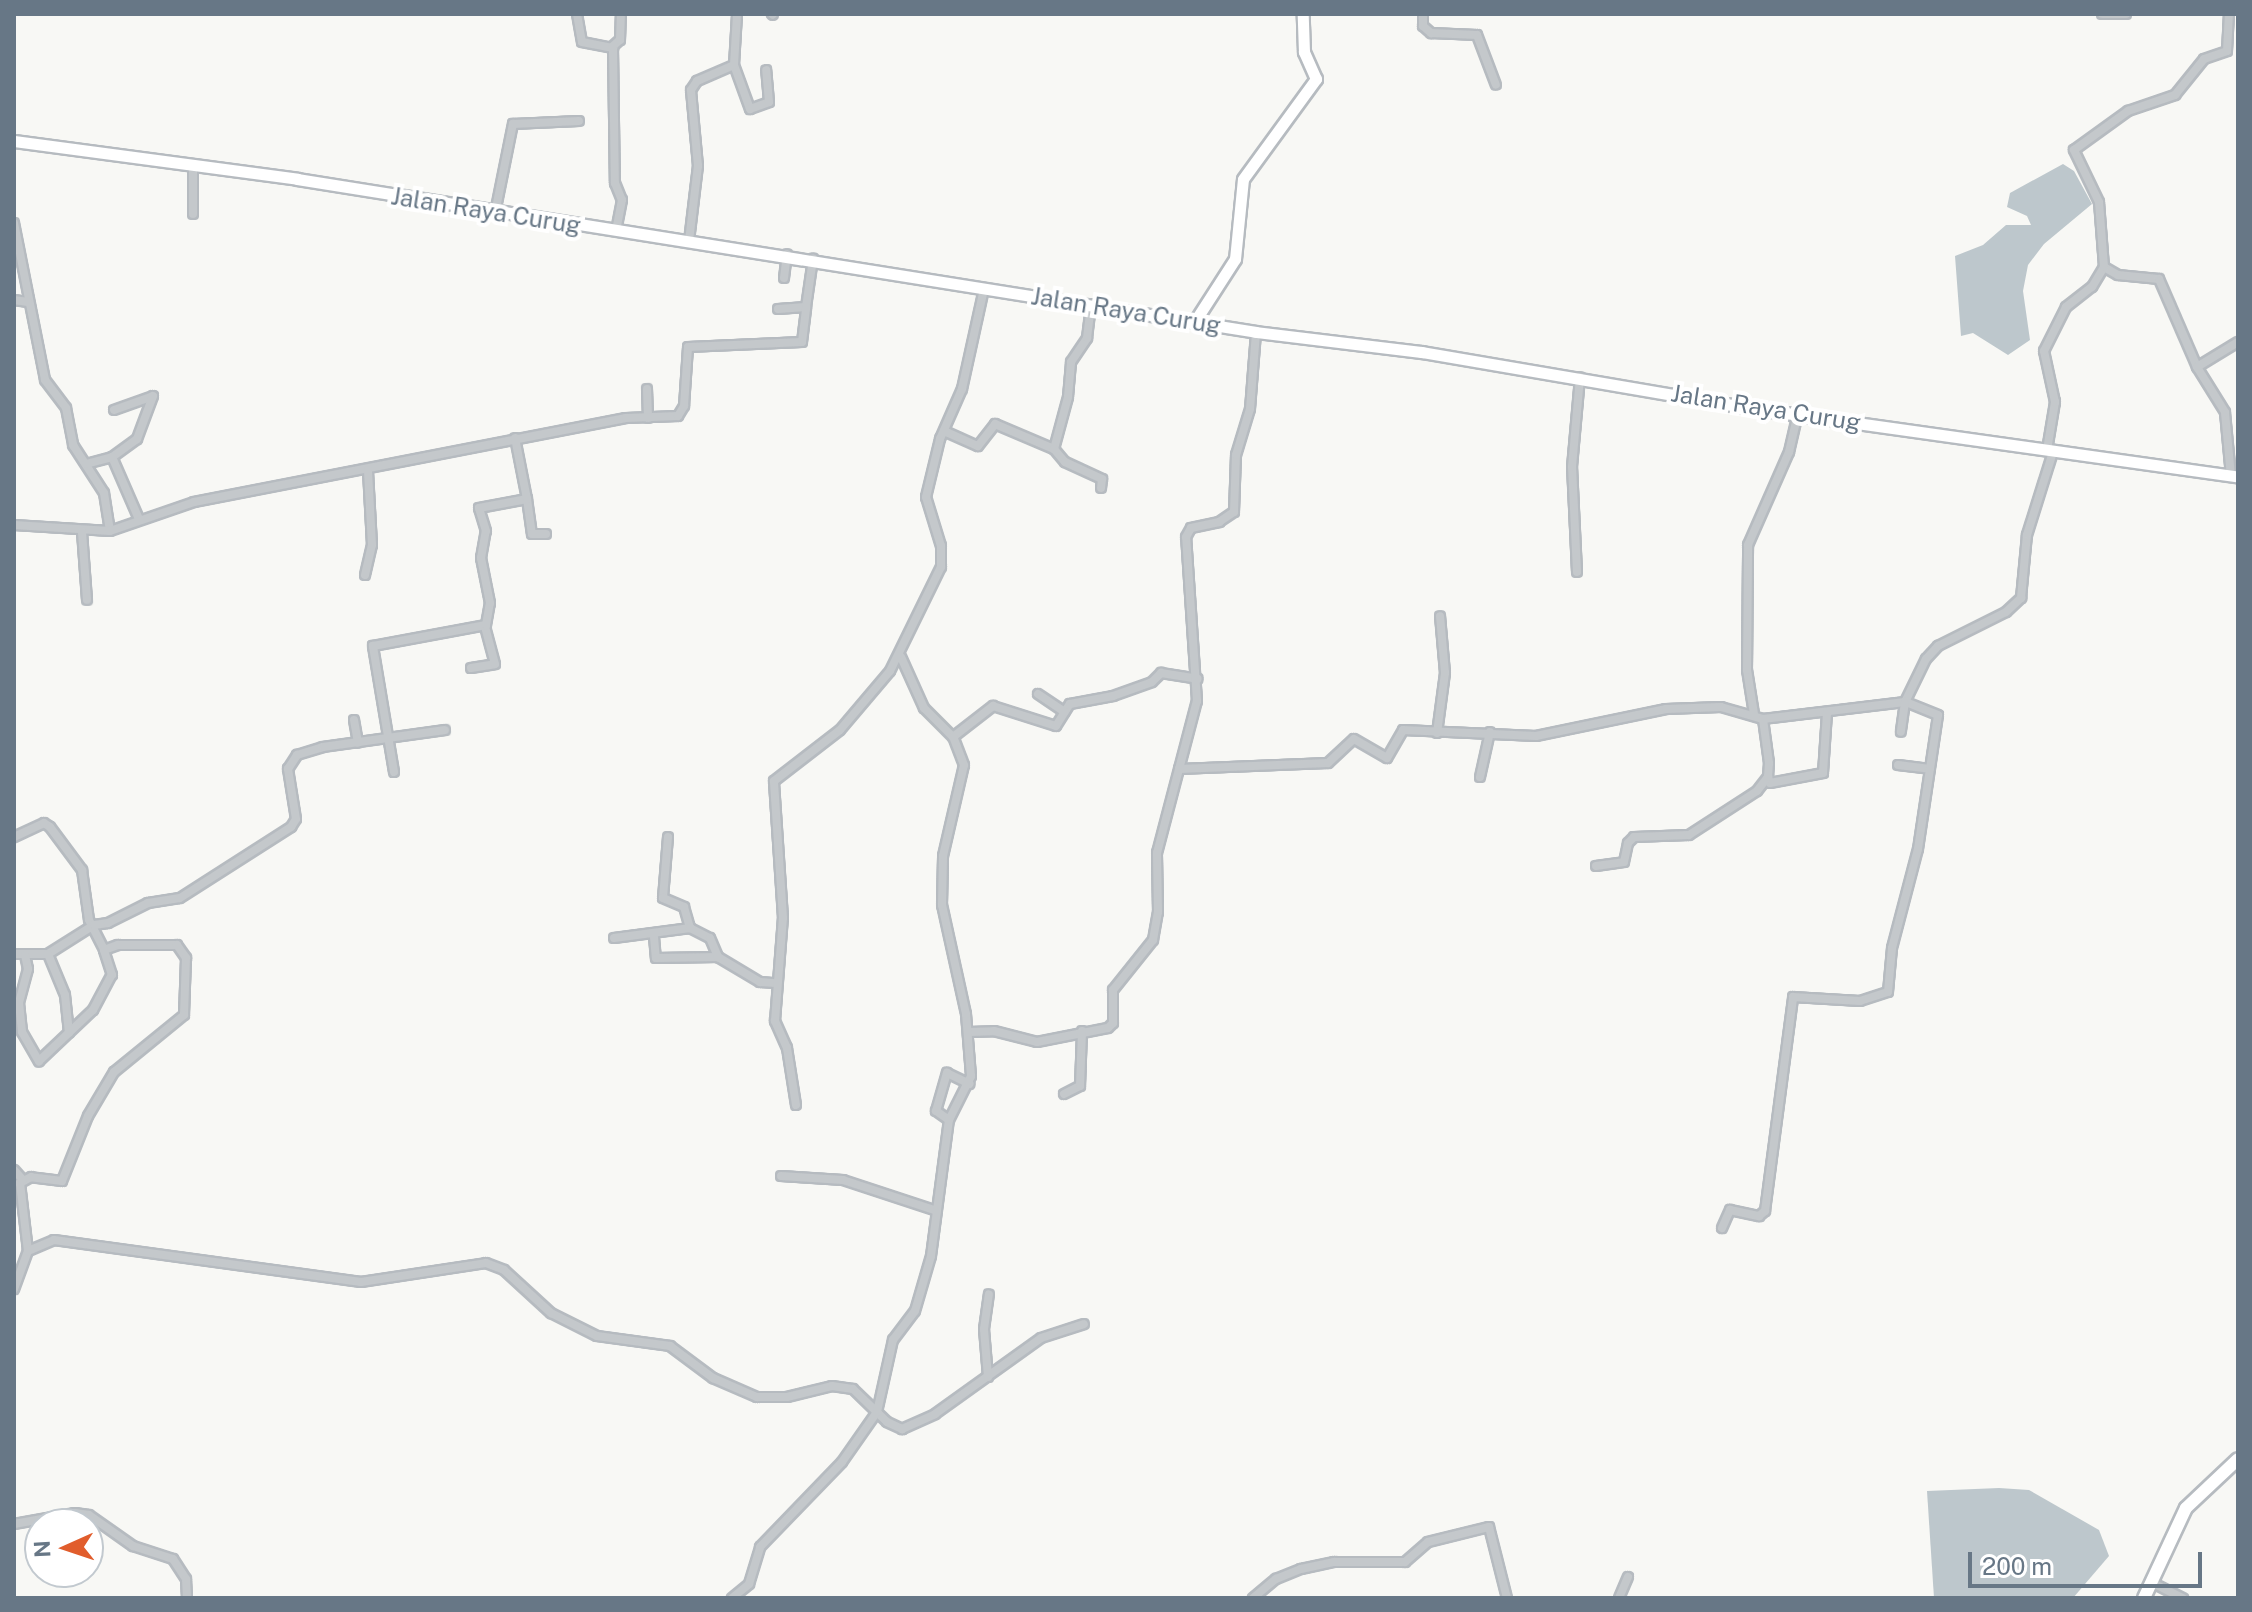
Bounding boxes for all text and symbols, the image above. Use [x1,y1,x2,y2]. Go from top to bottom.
street label: Jalan Raya Curug [389,182,583,240]
street label: Jalan Raya Curug [1029,282,1223,340]
street label: Jalan Raya Curug [1669,379,1863,437]
north arrow [24,1508,104,1588]
scale bar [1972,1536,2206,1586]
text: N [29,1540,55,1558]
text: 200 m [1982,1552,2052,1580]

